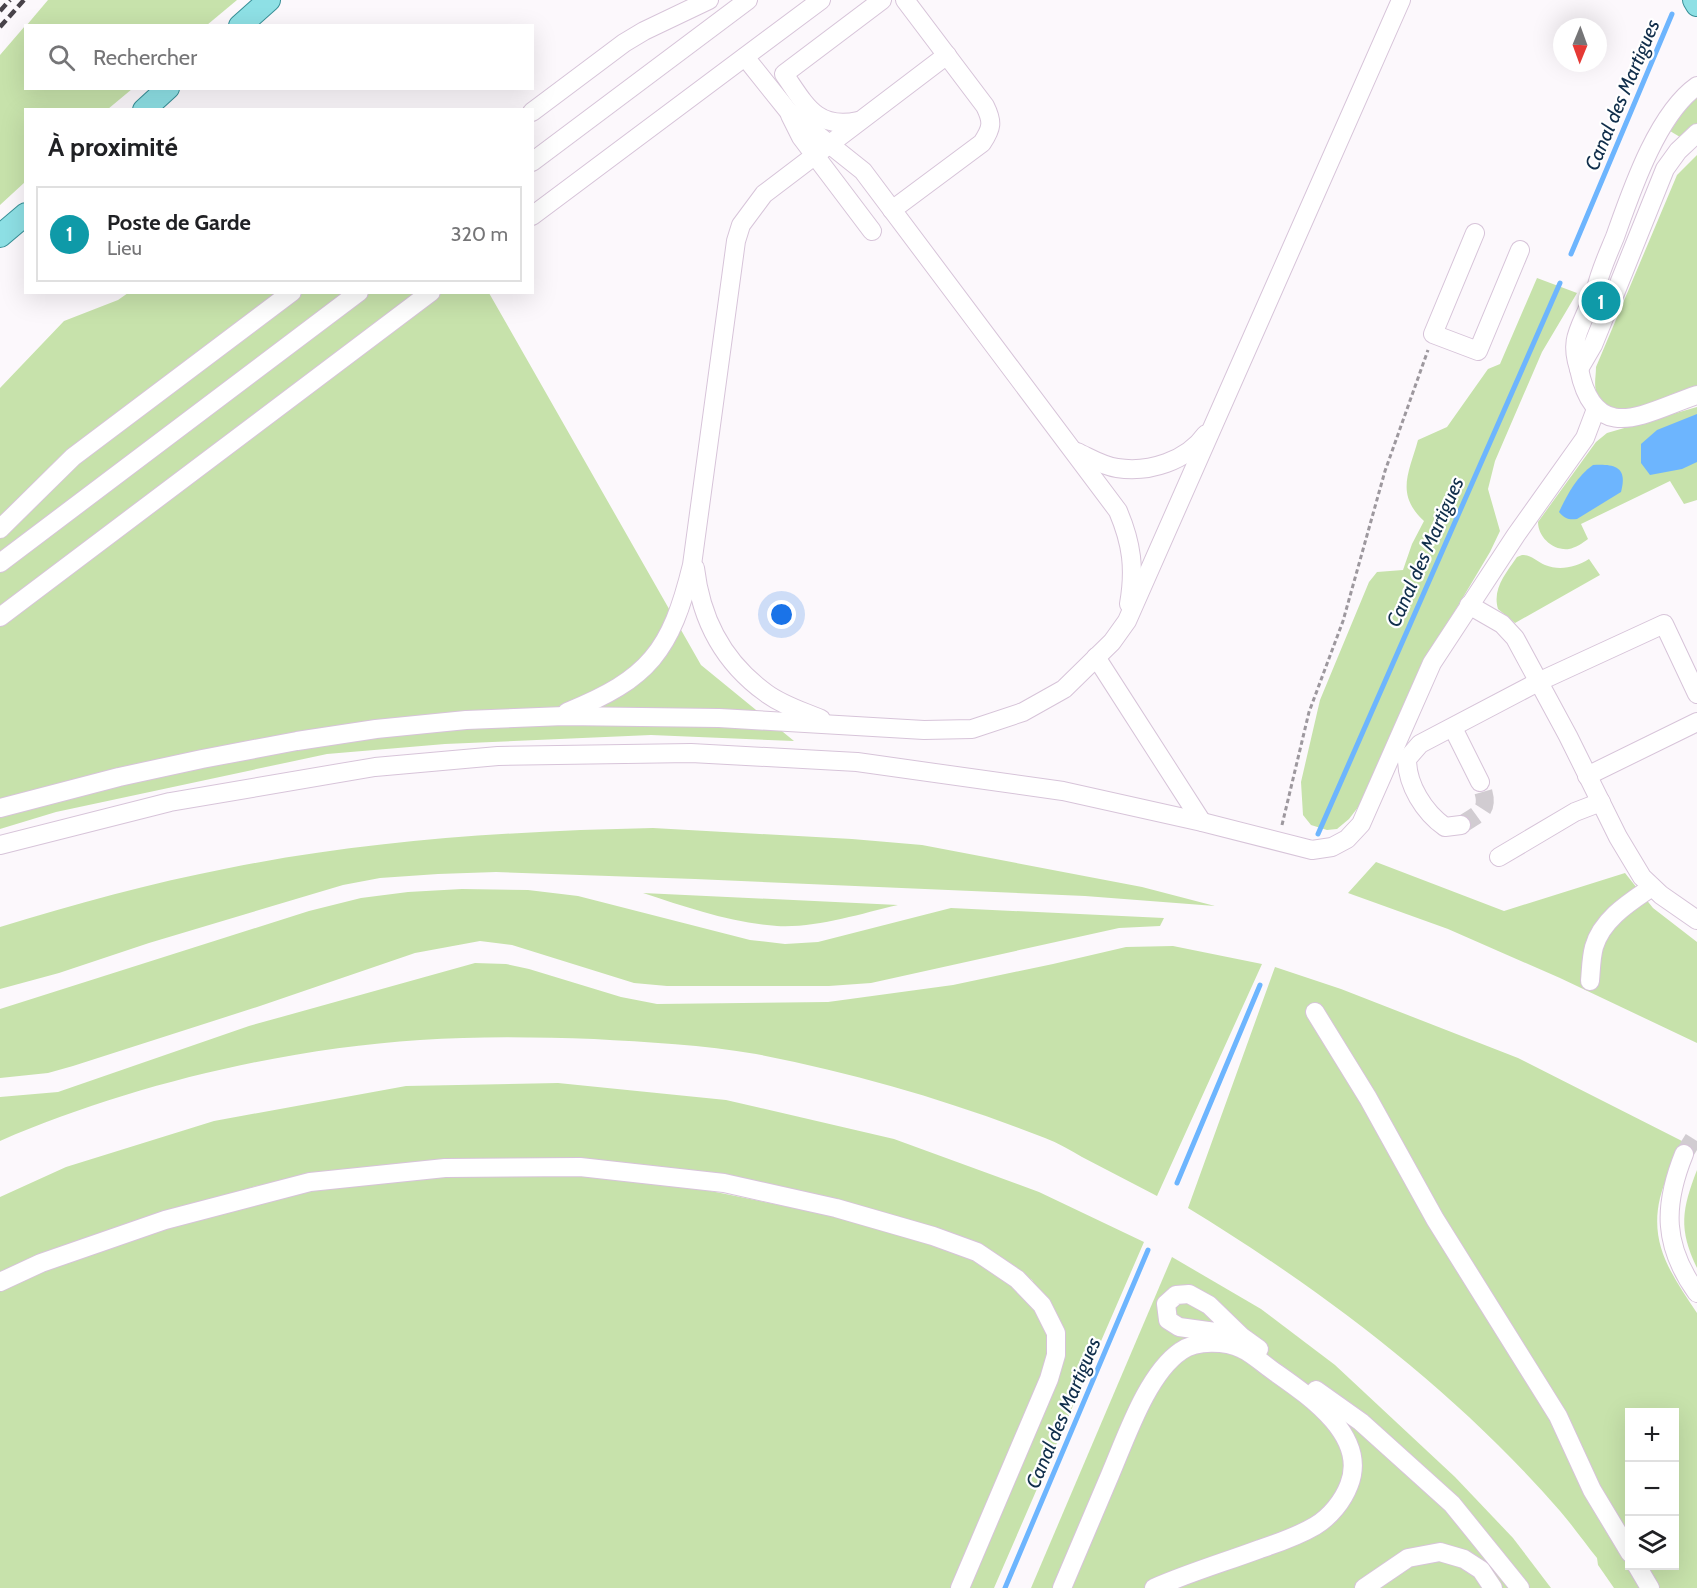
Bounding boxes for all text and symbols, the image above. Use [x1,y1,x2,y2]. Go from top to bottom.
water label: Canal des Martigues [1579,16,1665,174]
north arrow [1553,18,1607,72]
search box [24,24,534,90]
icon: search [45,41,78,74]
text: Rechercher [93,44,197,71]
text: À proximité [48,131,178,163]
text: Poste de Garde [107,209,251,236]
text: 1 [66,222,73,246]
text: 320 m [451,222,508,246]
text: Lieu [107,236,142,260]
pin: 1 [1582,278,1620,324]
water label: Canal des Martigues [1381,473,1469,631]
your location [767,600,796,629]
water label: Canal des Martigues [1020,1334,1106,1492]
map controls [1625,1408,1679,1570]
button: + [1625,1408,1679,1462]
button: − [1625,1462,1679,1516]
button: layers [1625,1516,1679,1570]

